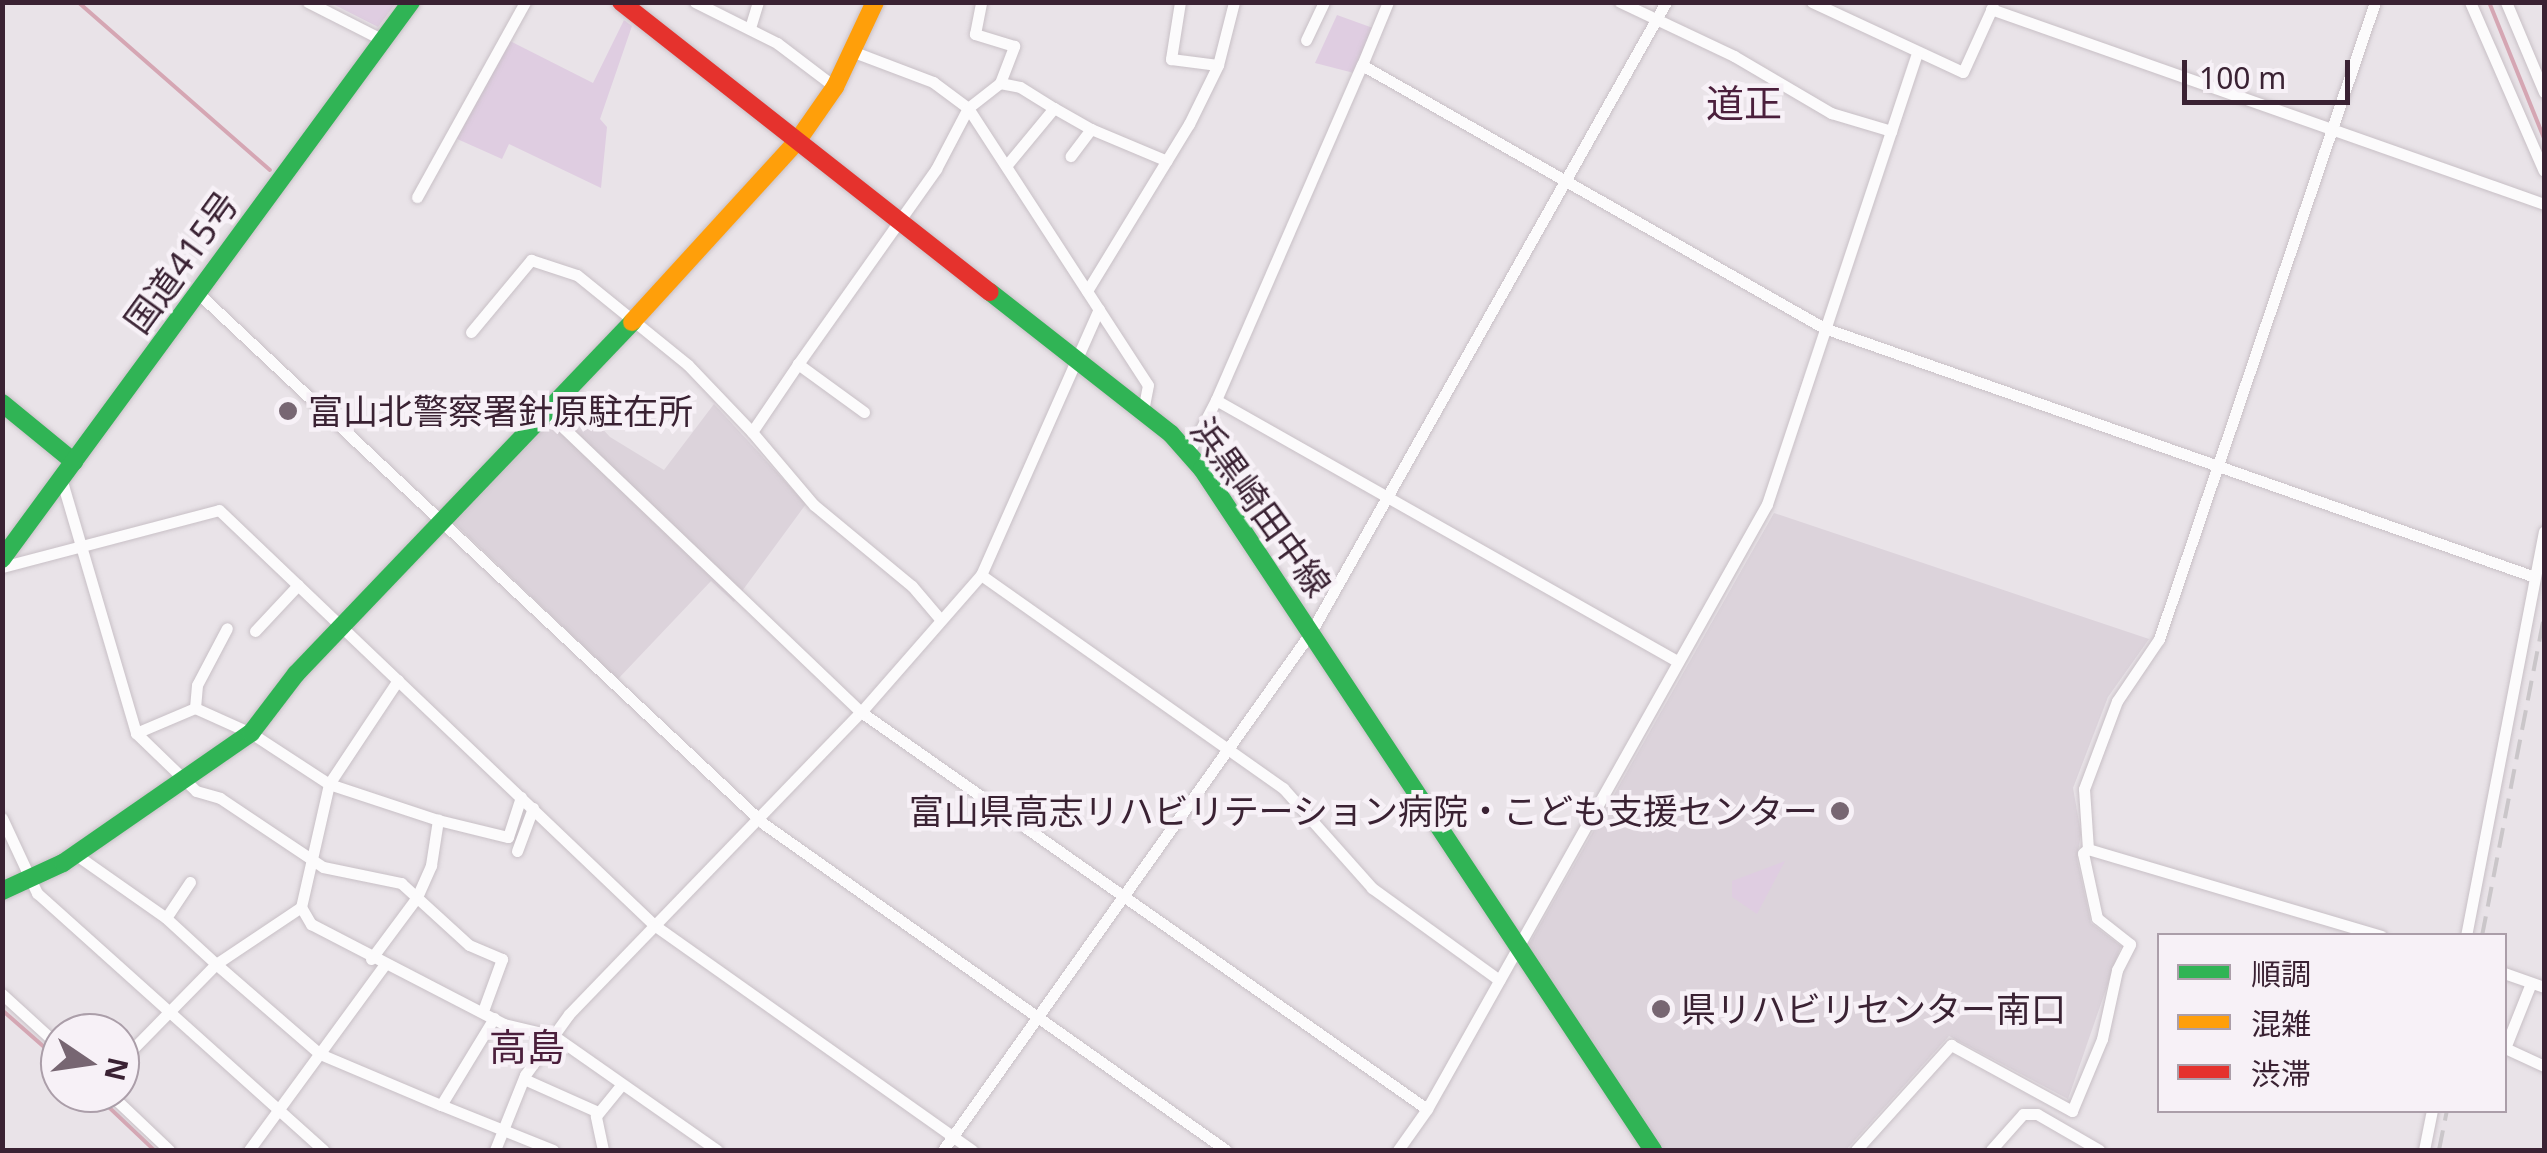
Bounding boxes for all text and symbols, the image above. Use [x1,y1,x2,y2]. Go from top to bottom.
scale bar [2187,40,2354,102]
text: 100 m [2199,57,2286,98]
district label: 道正 [1706,80,1782,126]
street label: 国道415号 [116,183,246,341]
place label: 富山北警察署針原駐在所 [308,390,693,432]
marker: 富山北警察署針原駐在所 [277,400,299,422]
street label: 浜黒崎田中線 [1182,410,1340,604]
place label: 富山県高志リハビリテーション病院・こども支援センター [908,790,1818,832]
marker: 富山県高志リハビリテーション病院・こども支援センター [1827,798,1853,824]
legend [2157,933,2507,1113]
text: 順調 [2251,953,2311,994]
place label: 県リハビリセンター南口 [1681,988,2066,1030]
marker: 県リハビリセンター南口 [1650,998,1672,1020]
text: 混雑 [2251,1003,2311,1044]
north arrow [40,1013,140,1113]
district label: 高島 [489,1024,565,1070]
text: 渋滞 [2251,1053,2311,1094]
text: N [96,1054,138,1085]

